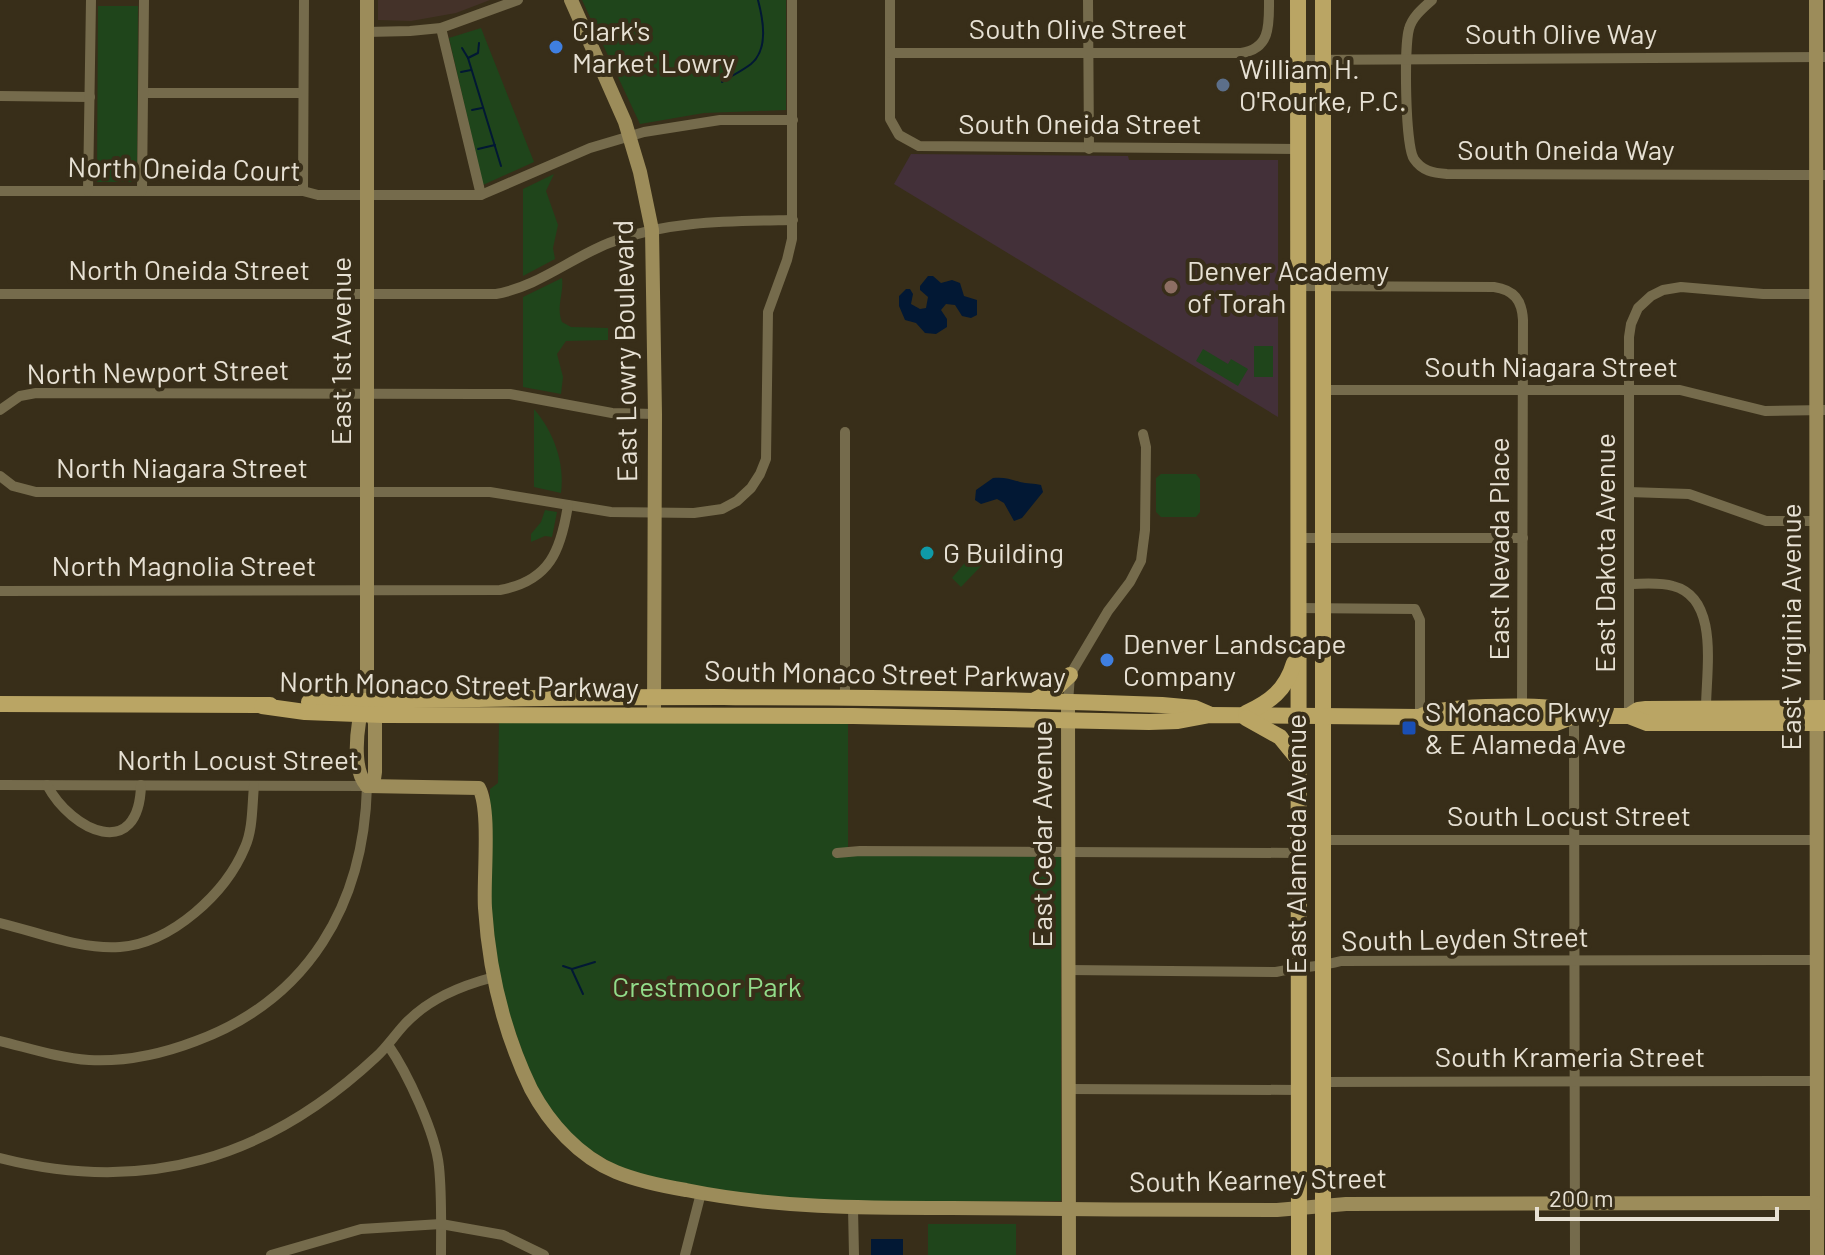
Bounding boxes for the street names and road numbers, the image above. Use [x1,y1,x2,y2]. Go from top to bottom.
street label: South Olive Street [969,11,1187,45]
street label: South Olive Way [1465,16,1657,50]
street label: South Oneida Street [958,106,1202,140]
street label: South Oneida Way [1457,132,1675,166]
street label: North Oneida Court [67,149,301,187]
street label: East Lowry Boulevard [605,220,643,482]
street label: North Oneida Street [68,252,310,286]
street label: East 1st Avenue [323,257,357,445]
street label: South Niagara Street [1424,349,1678,383]
street label: North Newport Street [26,352,290,390]
street label: East Dakota Avenue [1587,433,1621,673]
street label: East Nevada Place [1481,437,1515,661]
street label: North Niagara Street [56,450,308,484]
street label: East Virginia Avenue [1773,503,1807,751]
street label: North Magnolia Street [51,548,317,582]
street label: South Monaco Street Parkway [704,653,1066,693]
street label: North Monaco Street Parkway [279,664,639,704]
street label: East Alameda Avenue [1278,714,1312,974]
street label: East Cedar Avenue [1024,721,1058,947]
street label: North Locust Street [117,742,359,776]
street label: South Locust Street [1447,798,1691,832]
street label: South Leyden Street [1341,919,1589,957]
street label: South Krameria Street [1435,1039,1705,1073]
street label: South Kearney Street [1129,1160,1387,1198]

